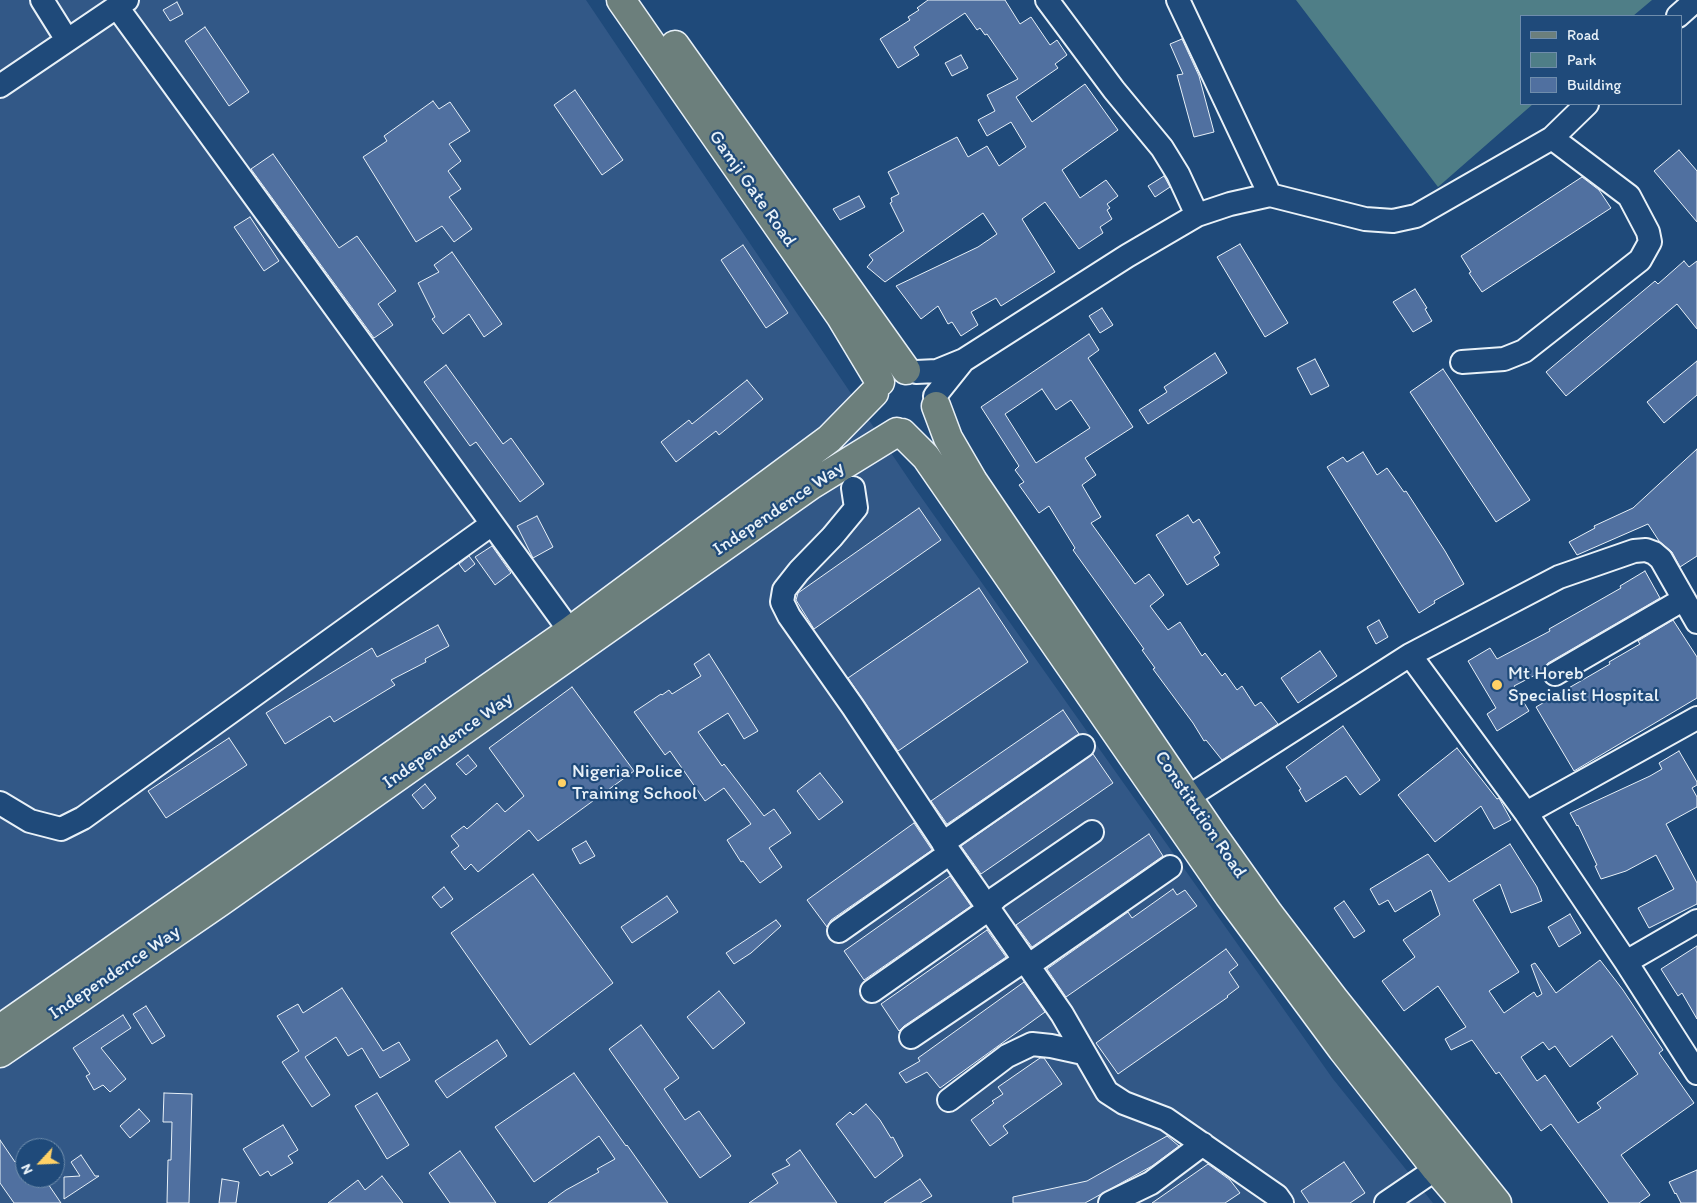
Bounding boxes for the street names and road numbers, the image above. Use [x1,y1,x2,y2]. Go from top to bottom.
street label: Gamji Gate Road [703,126,801,252]
street label: Independence Way [709,457,849,561]
street label: Independence Way [379,688,517,794]
street label: Constitution Road [1149,747,1251,883]
street label: Independence Way [45,921,185,1025]

